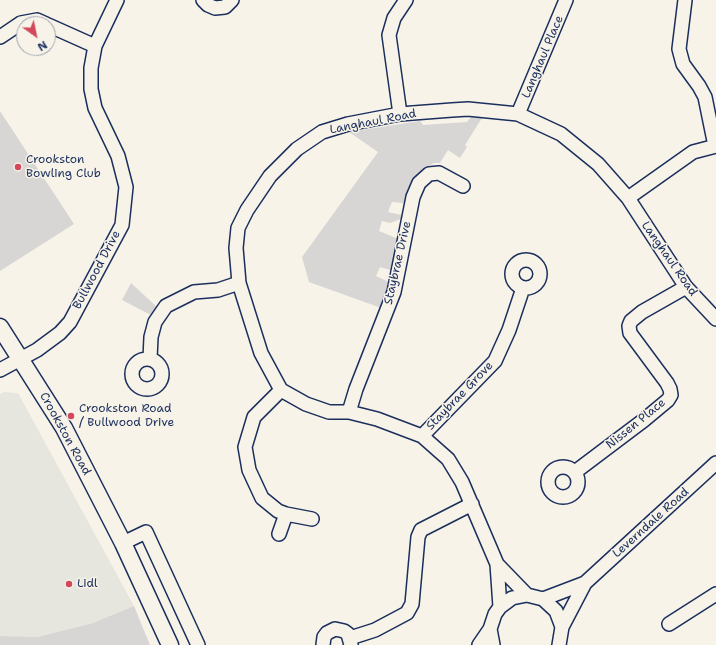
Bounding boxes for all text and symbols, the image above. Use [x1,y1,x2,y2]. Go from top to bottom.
street label: Langhaul Place [519,13,567,101]
north arrow [16,16,56,56]
text: N [35,37,50,54]
street label: Langhaul Road [328,107,418,137]
place label: Crookston Bowling Club [26,153,101,181]
marker: Crookston Bowling Club [13,162,23,172]
street label: Langhaul Road [638,219,700,299]
street label: Staybrae Drive [381,220,415,306]
street label: Bullwood Drive [70,228,124,312]
street label: Staybrae Grove [424,359,496,433]
street label: Crookston Road [36,390,94,478]
street label: Nissen Place [603,396,669,452]
place label: Crookston Road / Bullwood Drive [79,402,174,430]
marker: Crookston Road / Bullwood Drive [66,411,76,421]
street label: Leverndale Road [610,485,692,561]
place label: Lidl [77,577,98,591]
marker: Lidl [64,579,74,589]

